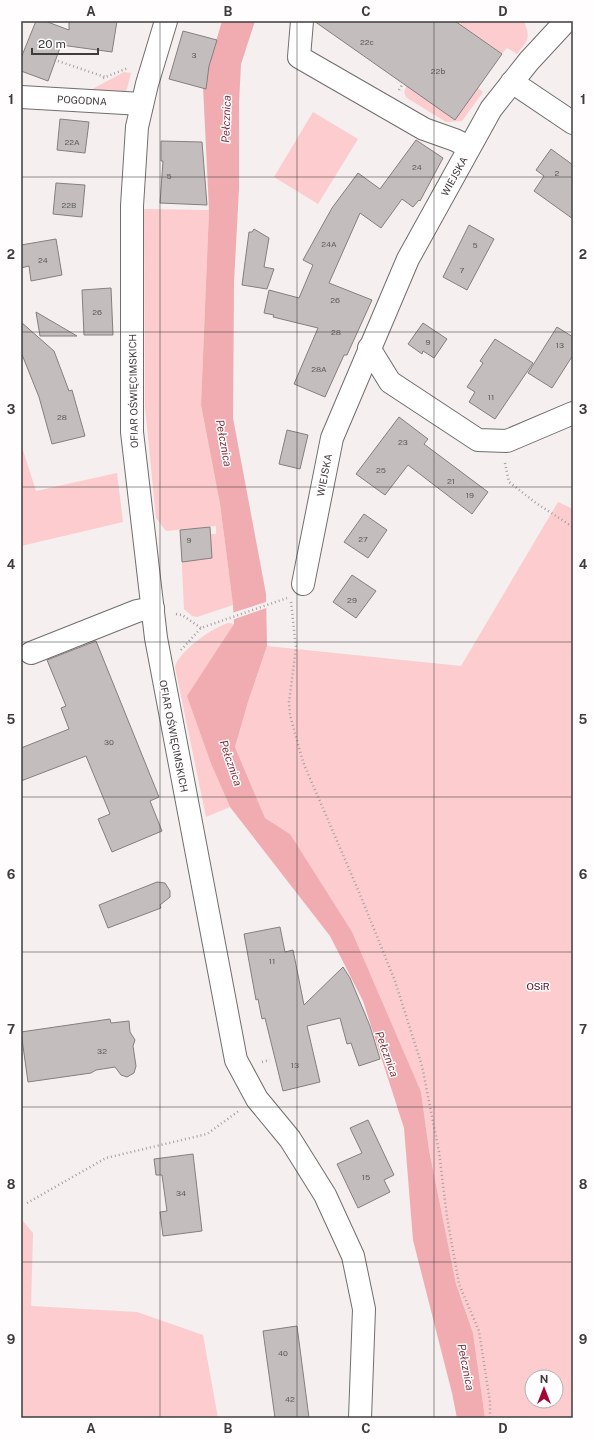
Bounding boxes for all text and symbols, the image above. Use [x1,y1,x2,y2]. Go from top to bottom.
text: A [86,4,96,19]
text: B [224,4,233,19]
text: C [361,4,371,19]
text: D [498,4,508,19]
scale bar [32,30,98,56]
text: 20 m [38,37,66,51]
house number: 22c [360,37,374,47]
house number: 3 [191,50,197,60]
house number: 22b [431,66,445,76]
text: 1 [8,92,14,107]
text: 1 [580,92,586,107]
street label: POGODNA [57,93,107,107]
water label: Pełcznica [219,95,233,143]
house number: 22A [64,137,80,147]
street label: WIEJSKA [438,154,470,198]
house number: 24 [412,162,422,172]
house number: 2 [555,168,560,178]
house number: 5 [166,171,172,181]
house number: 22B [62,200,76,210]
house number: 24A [321,239,337,249]
house number: 5 [472,240,478,250]
text: 2 [7,247,15,262]
text: 2 [579,247,587,262]
house number: 24 [38,255,48,265]
house number: 7 [460,265,465,275]
house number: 26 [330,295,340,305]
house number: 26 [92,307,102,317]
house number: 28 [331,327,341,337]
street label: OFIAR OŚWIĘCIMSKICH [126,334,140,448]
house number: 9 [426,337,431,347]
house number: 13 [556,340,564,350]
house number: 28A [311,364,327,374]
house number: 11 [488,392,494,402]
text: 3 [7,402,16,417]
text: 3 [579,402,588,417]
house number: 28 [57,412,67,422]
water label: Pełcznica [214,419,234,468]
house number: 23 [398,437,408,447]
street label: WIEJSKA [314,453,334,497]
house number: 25 [376,465,386,475]
house number: 21 [447,476,455,486]
house number: 19 [466,490,474,500]
house number: 27 [358,534,368,544]
house number: 9 [187,535,192,545]
text: 4 [7,557,16,572]
text: 4 [579,557,588,572]
house number: 29 [347,595,357,605]
street label: OFIAR OŚWIĘCIMSKICH [157,679,191,793]
text: 5 [7,712,16,727]
text: 5 [579,712,588,727]
house number: 30 [104,737,114,747]
water label: Pełcznica [218,739,244,788]
text: 6 [7,867,16,882]
text: 6 [579,867,588,882]
house number: 11 [269,956,275,966]
park label: OSiR [526,980,550,992]
text: 7 [7,1022,15,1037]
text: 7 [579,1022,587,1037]
water label: Pełcznica [373,1030,401,1078]
house number: 32 [97,1046,107,1056]
house number: 13 [291,1060,299,1070]
house number: 15 [362,1172,370,1182]
text: 8 [7,1177,16,1192]
text: 8 [579,1177,588,1192]
house number: 34 [176,1188,186,1198]
text: 9 [7,1332,15,1347]
text: 9 [579,1332,587,1347]
water label: Pełcznica [456,1343,476,1392]
house number: 40 [278,1348,288,1358]
north arrow [524,1369,564,1409]
text: N [540,1373,548,1385]
house number: 42 [285,1394,295,1404]
text: A [86,1421,96,1436]
text: B [224,1421,233,1436]
text: C [361,1421,371,1436]
text: D [498,1421,508,1436]

